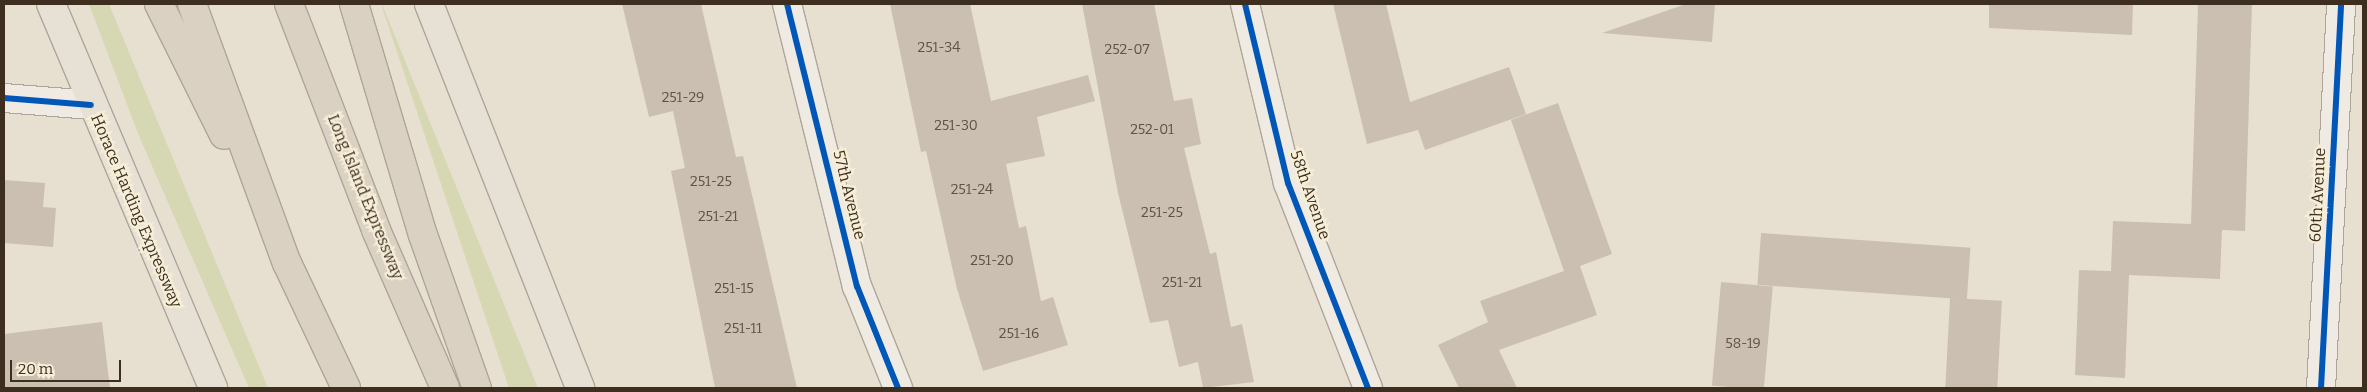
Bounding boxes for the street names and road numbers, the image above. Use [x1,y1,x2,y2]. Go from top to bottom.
street label: Horace Harding Expressway [86,111,186,311]
street label: Long Island Expressway [323,112,407,282]
street label: 60th Avenue [2306,147,2330,243]
street label: 57th Avenue [829,148,869,242]
street label: 58th Avenue [1286,148,1334,242]

